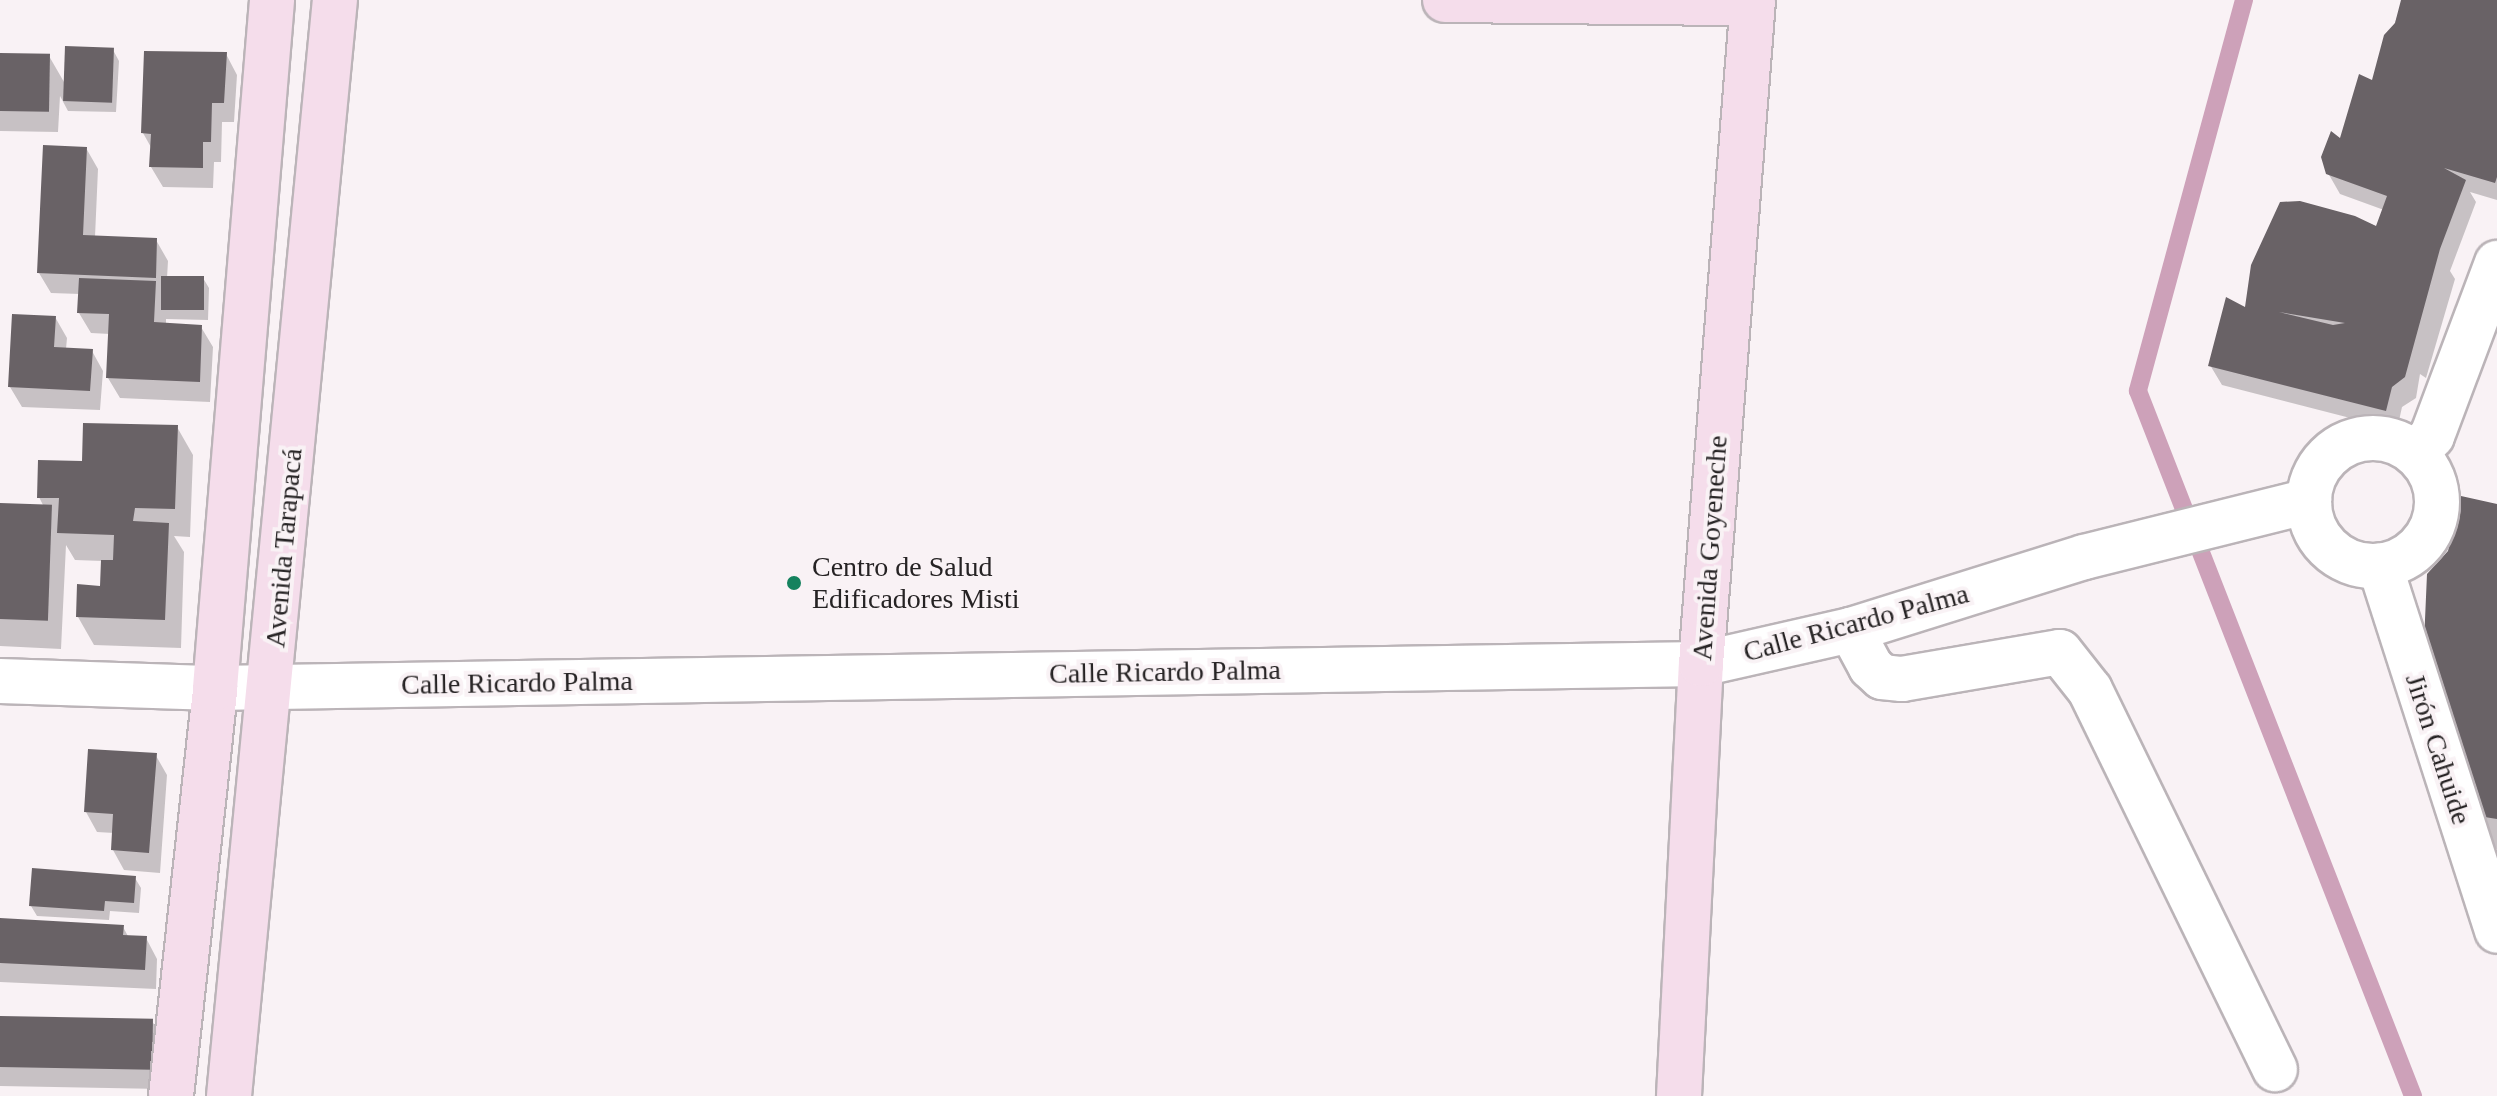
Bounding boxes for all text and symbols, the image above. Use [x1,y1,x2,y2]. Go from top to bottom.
street label: Avenida Goyeneche [1685,434,1735,662]
street label: Avenida Tarapacá [259,447,309,649]
place label: Centro de Salud Edificadores Misti [812,550,1020,616]
marker: Centro de Salud Edificadores Misti [783,572,805,594]
street label: Calle Ricardo Palma [1740,577,1972,669]
street label: Calle Ricardo Palma [1049,653,1281,691]
street label: Calle Ricardo Palma [401,664,633,702]
street label: Jirón Cahuide [2398,669,2478,829]

